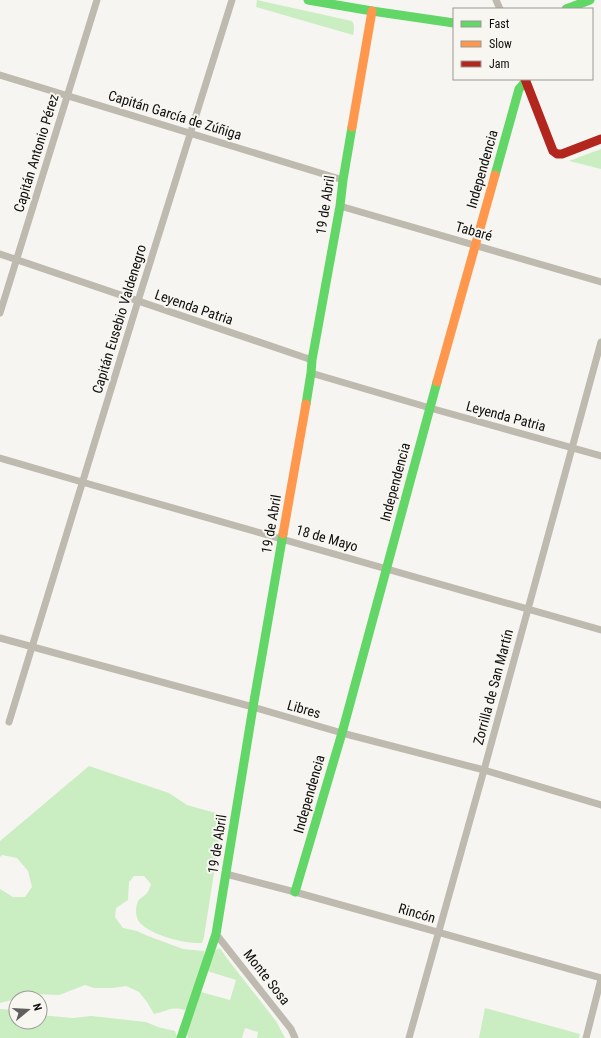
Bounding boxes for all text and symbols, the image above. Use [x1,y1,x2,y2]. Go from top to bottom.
legend [453,8,593,80]
text: Fast [489,17,510,31]
text: Slow [489,37,512,51]
text: Jam [489,57,510,71]
street label: Capitán García de Zúñiga [106,87,244,143]
street label: Capitán Antonio Pérez [10,92,62,214]
street label: Independencia [463,128,501,210]
street label: 19 de Abril [312,174,338,236]
street label: Tabaré [454,218,495,244]
street label: Capitán Eusebio Valdenegro [89,243,149,395]
street label: Leyenda Patria [153,286,235,328]
street label: Leyenda Patria [464,398,548,434]
street label: Independencia [377,441,413,523]
street label: 19 de Abril [258,493,284,555]
street label: 18 de Mayo [294,522,360,554]
street label: Zorrilla de San Martín [470,627,516,747]
street label: Libres [286,697,322,721]
street label: Independencia [290,753,328,835]
street label: 19 de Abril [204,813,230,875]
street label: Rincón [397,900,437,926]
street label: Monte Sosa [240,946,294,1008]
north arrow [8,990,48,1030]
text: N [30,1002,44,1013]

